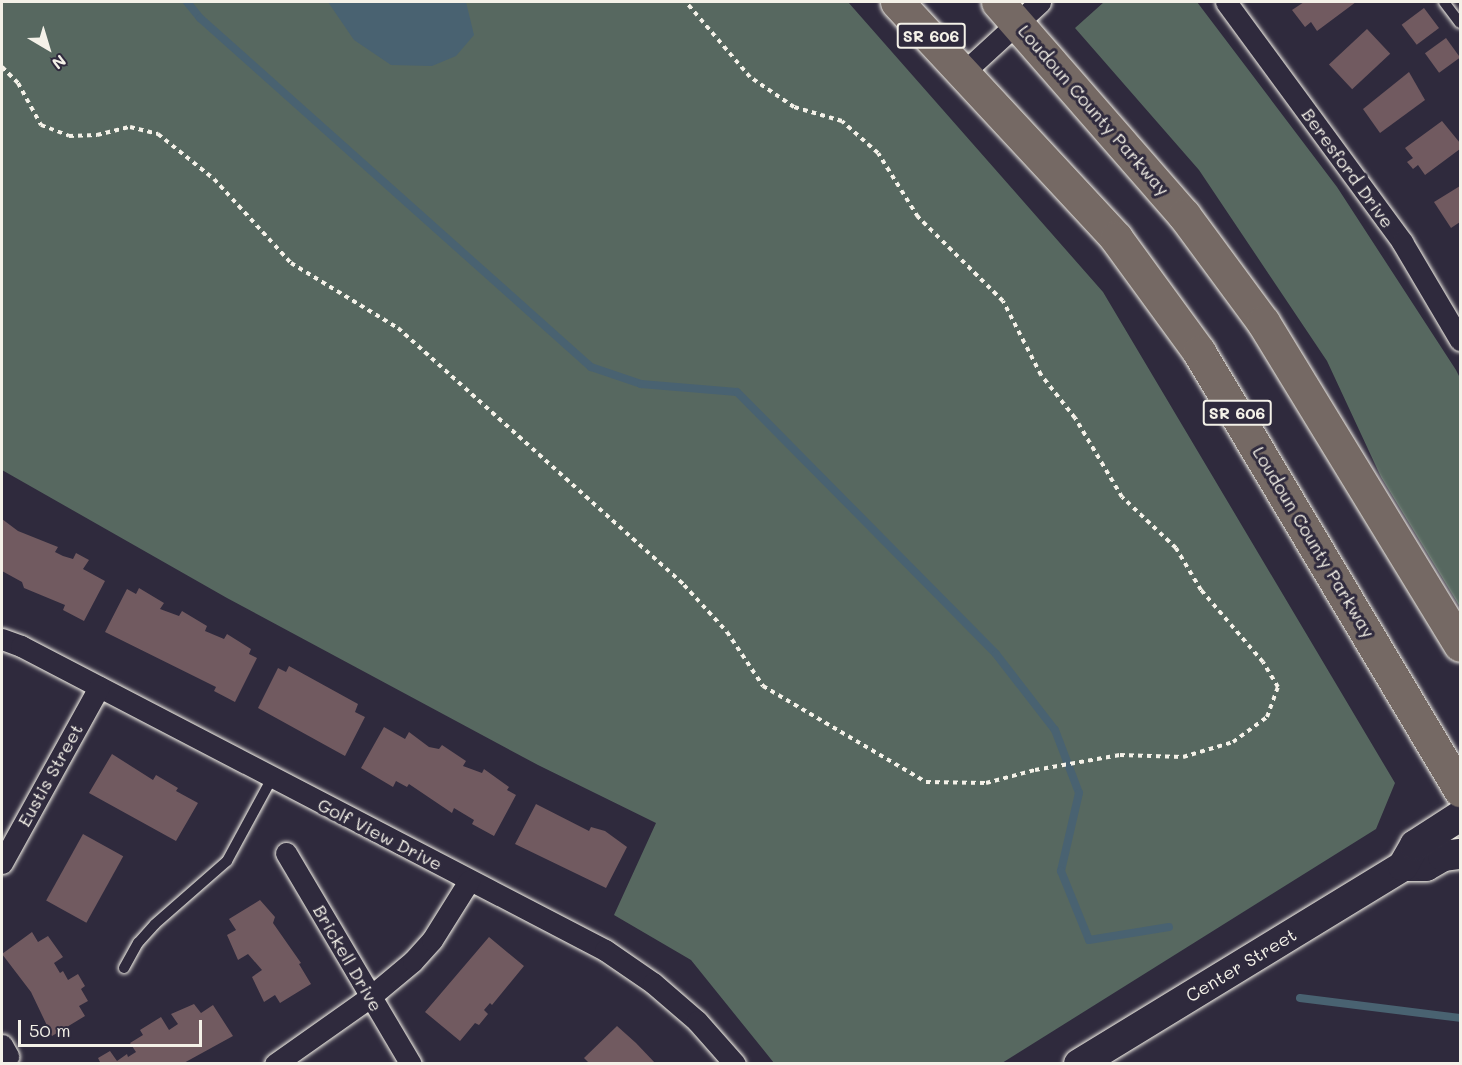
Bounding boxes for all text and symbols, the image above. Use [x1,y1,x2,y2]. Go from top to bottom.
north arrow [18,18,78,78]
street label: Loudoun County Parkway [1014,20,1174,200]
road number: SR 606 [896,23,966,49]
text: N [48,51,71,75]
street label: Beresford Drive [1297,104,1399,232]
road number: SR 606 [1202,400,1272,426]
street label: Loudoun County Parkway [1248,442,1380,642]
street label: Eustis Street [13,720,87,830]
street label: Golf View Drive [314,793,446,875]
street label: Brickell Drive [309,901,387,1015]
street label: Center Street [1182,924,1300,1006]
scale bar [21,1008,206,1046]
text: 50 m [29,1018,71,1042]

